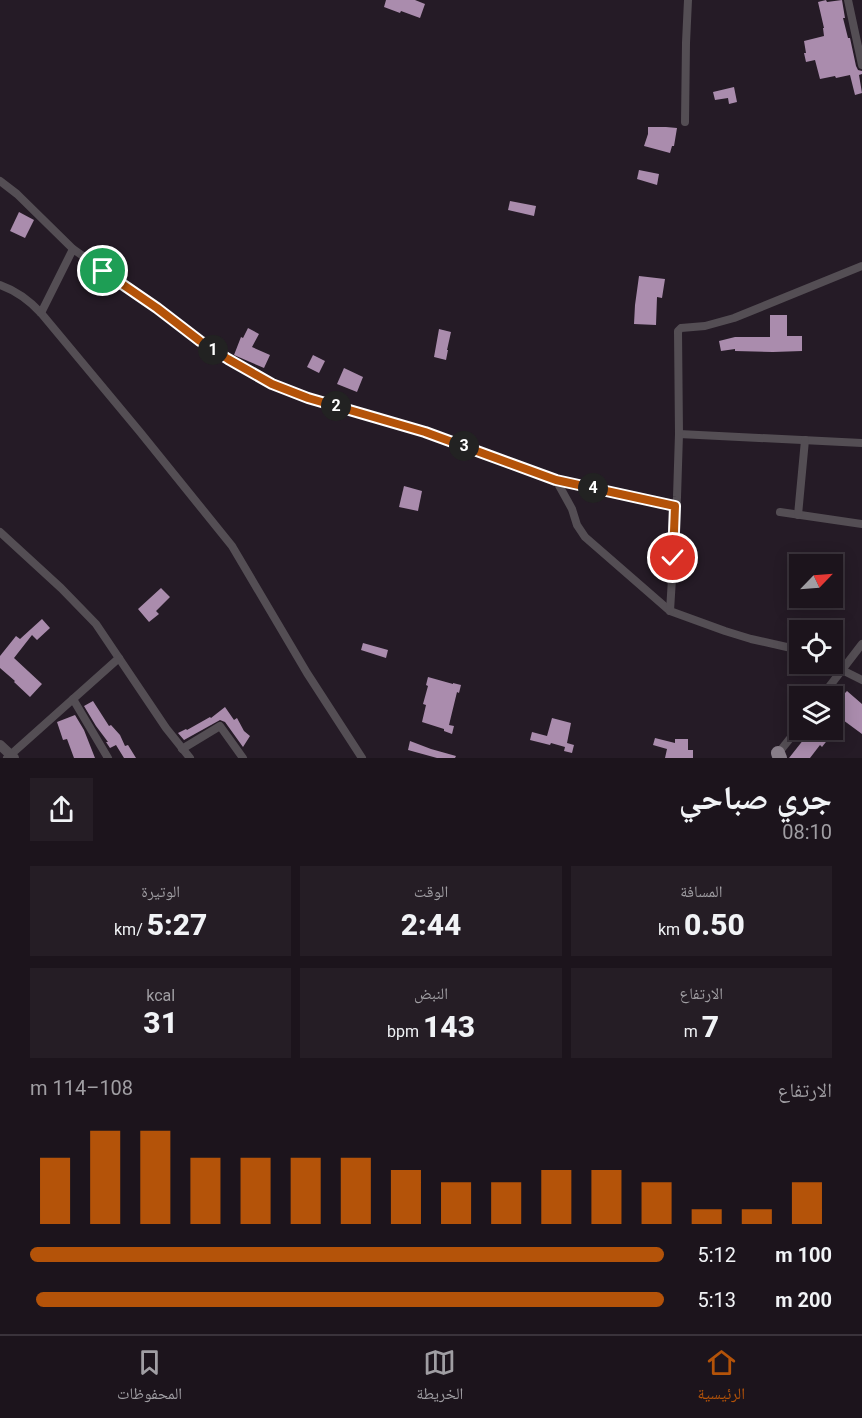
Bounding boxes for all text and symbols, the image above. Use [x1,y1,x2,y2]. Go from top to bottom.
pin [77,245,128,296]
icon: arrive [86,254,119,287]
pin: 1 [198,335,228,365]
text: 1 [208,340,218,359]
pin: 2 [321,391,351,421]
text: 2 [331,396,341,415]
pin: 3 [449,431,479,461]
text: 3 [459,436,469,455]
pin: 4 [578,473,608,503]
text: 4 [588,478,598,497]
pin [647,532,698,583]
icon: check [656,541,689,574]
north arrow [789,554,843,608]
map controls [789,554,843,740]
button: locate [789,620,843,674]
button: layers [789,686,843,740]
button: share [30,778,93,841]
text: جري صباحي [679,778,832,817]
text: 08:10 [782,820,832,844]
text: الوتيرة [141,882,180,901]
text: الوقت [414,882,448,901]
text: المسافة [680,882,723,901]
text: 5:27 [147,907,207,942]
text: 2:44 [401,907,461,942]
text: 0.50 [684,907,745,942]
text: /km [114,920,147,939]
text: km [658,920,684,939]
text: النبض [414,984,448,1003]
text: الارتفاع [680,984,723,1003]
text: kcal [146,986,175,1005]
text: 31 [143,1005,178,1040]
text: 143 [423,1009,475,1044]
text: 7 [702,1009,719,1044]
text: bpm [387,1022,423,1041]
text: m [684,1022,702,1041]
text: 108–114 m [30,1076,133,1100]
text: الارتفاع [777,1078,832,1102]
text: 5:12 [697,1243,736,1267]
text: 100 m [775,1243,832,1267]
text: 5:13 [697,1288,736,1312]
text: 200 m [775,1288,832,1312]
tab: المحفوظات [117,1346,182,1409]
tab: الخريطة [416,1346,463,1409]
tab: الرئيسية [698,1346,745,1409]

